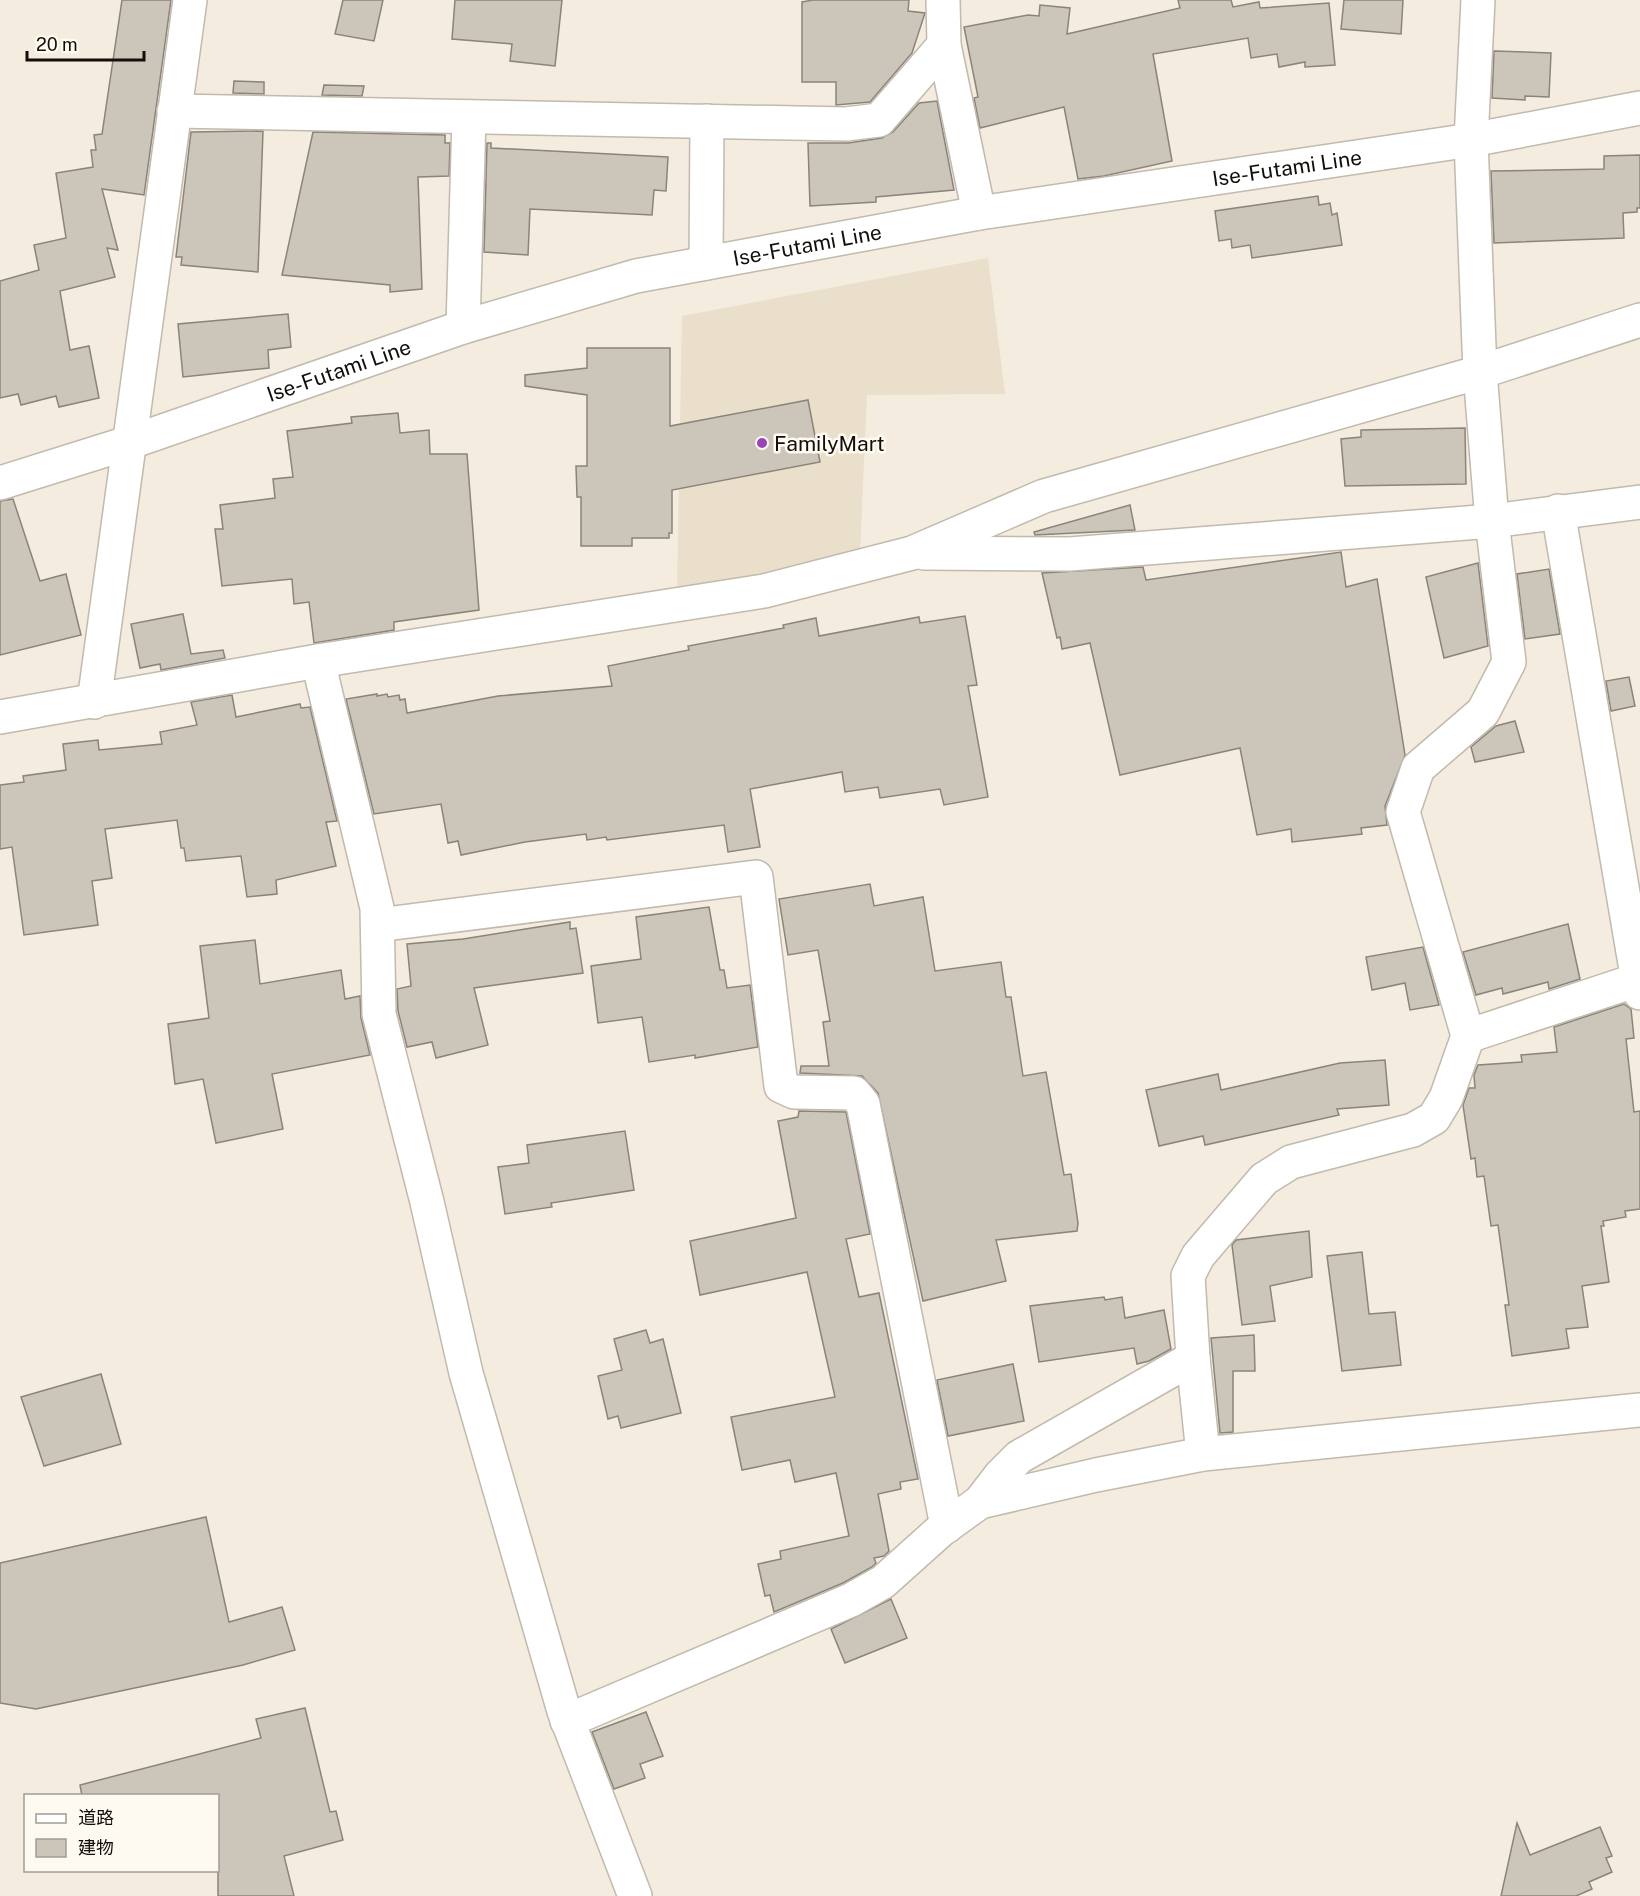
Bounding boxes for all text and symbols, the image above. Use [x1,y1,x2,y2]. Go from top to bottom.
scale bar [27,24,144,62]
text: 20 m [36,34,78,55]
street label: Ise-Futami Line [1210,144,1363,191]
street label: Ise-Futami Line [731,219,884,270]
street label: Ise-Futami Line [263,334,414,407]
place label: FamilyMart [774,431,885,456]
marker: FamilyMart [755,436,769,450]
legend [24,1794,219,1872]
text: 道路 [78,1807,114,1828]
text: 建物 [78,1837,114,1858]

